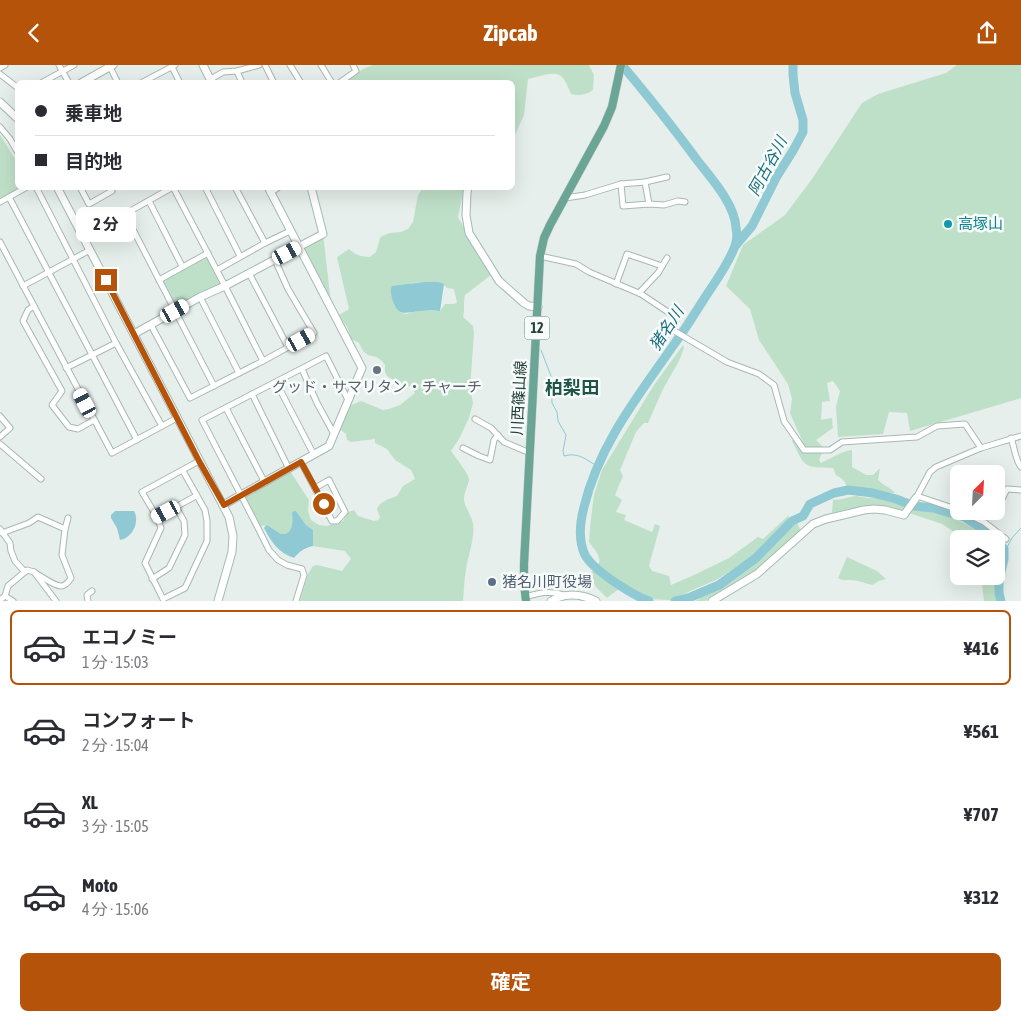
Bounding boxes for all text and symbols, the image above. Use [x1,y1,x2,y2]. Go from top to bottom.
icon: back [20,19,48,47]
icon: share [973,19,1001,47]
text: Zipcab [483,20,538,46]
text: 乗車地 [65,102,122,124]
water label: 阿古谷川 [744,132,791,198]
text: 目的地 [65,150,122,172]
callout: 2 分 [76,207,136,243]
text: 2 分 [93,215,119,233]
place label: 高塚山 [958,215,1003,232]
marker: 高塚山 [942,218,954,230]
car [270,239,303,267]
route end [95,269,117,291]
car [158,297,191,325]
water label: 猪名川 [645,301,688,353]
road number: 12 [524,317,550,339]
car [284,326,317,354]
street label: 川西篠山線 [508,360,529,436]
marker: グッド・サマリタン・チャーチ [371,364,383,376]
district label: 柏梨田 [545,377,599,398]
place label: グッド・サマリタン・チャーチ [272,378,482,395]
car [71,386,98,420]
north arrow [950,465,1005,520]
map controls [950,465,1005,585]
route start [313,493,335,515]
car [149,498,182,526]
button: layers [950,530,1005,585]
place label: 猪名川町役場 [502,573,592,590]
marker: 猪名川町役場 [486,576,498,588]
icon: car [22,625,67,670]
text: エコノミー [82,626,177,648]
text: ¥416 [964,637,999,659]
text: 1 分 · 15:03 [82,653,149,671]
icon: car [22,708,67,753]
text: コンフォート [82,709,195,731]
text: ¥561 [964,720,999,742]
text: 2 分 · 15:04 [82,736,149,754]
icon: car [22,791,67,836]
text: XL [82,791,98,813]
text: ¥707 [964,803,999,825]
text: 3 分 · 15:05 [82,817,149,835]
icon: car [22,874,67,919]
text: Moto [82,874,118,896]
text: ¥312 [964,886,999,908]
text: 4 分 · 15:06 [82,900,149,918]
button: 確定 [20,953,1001,1011]

